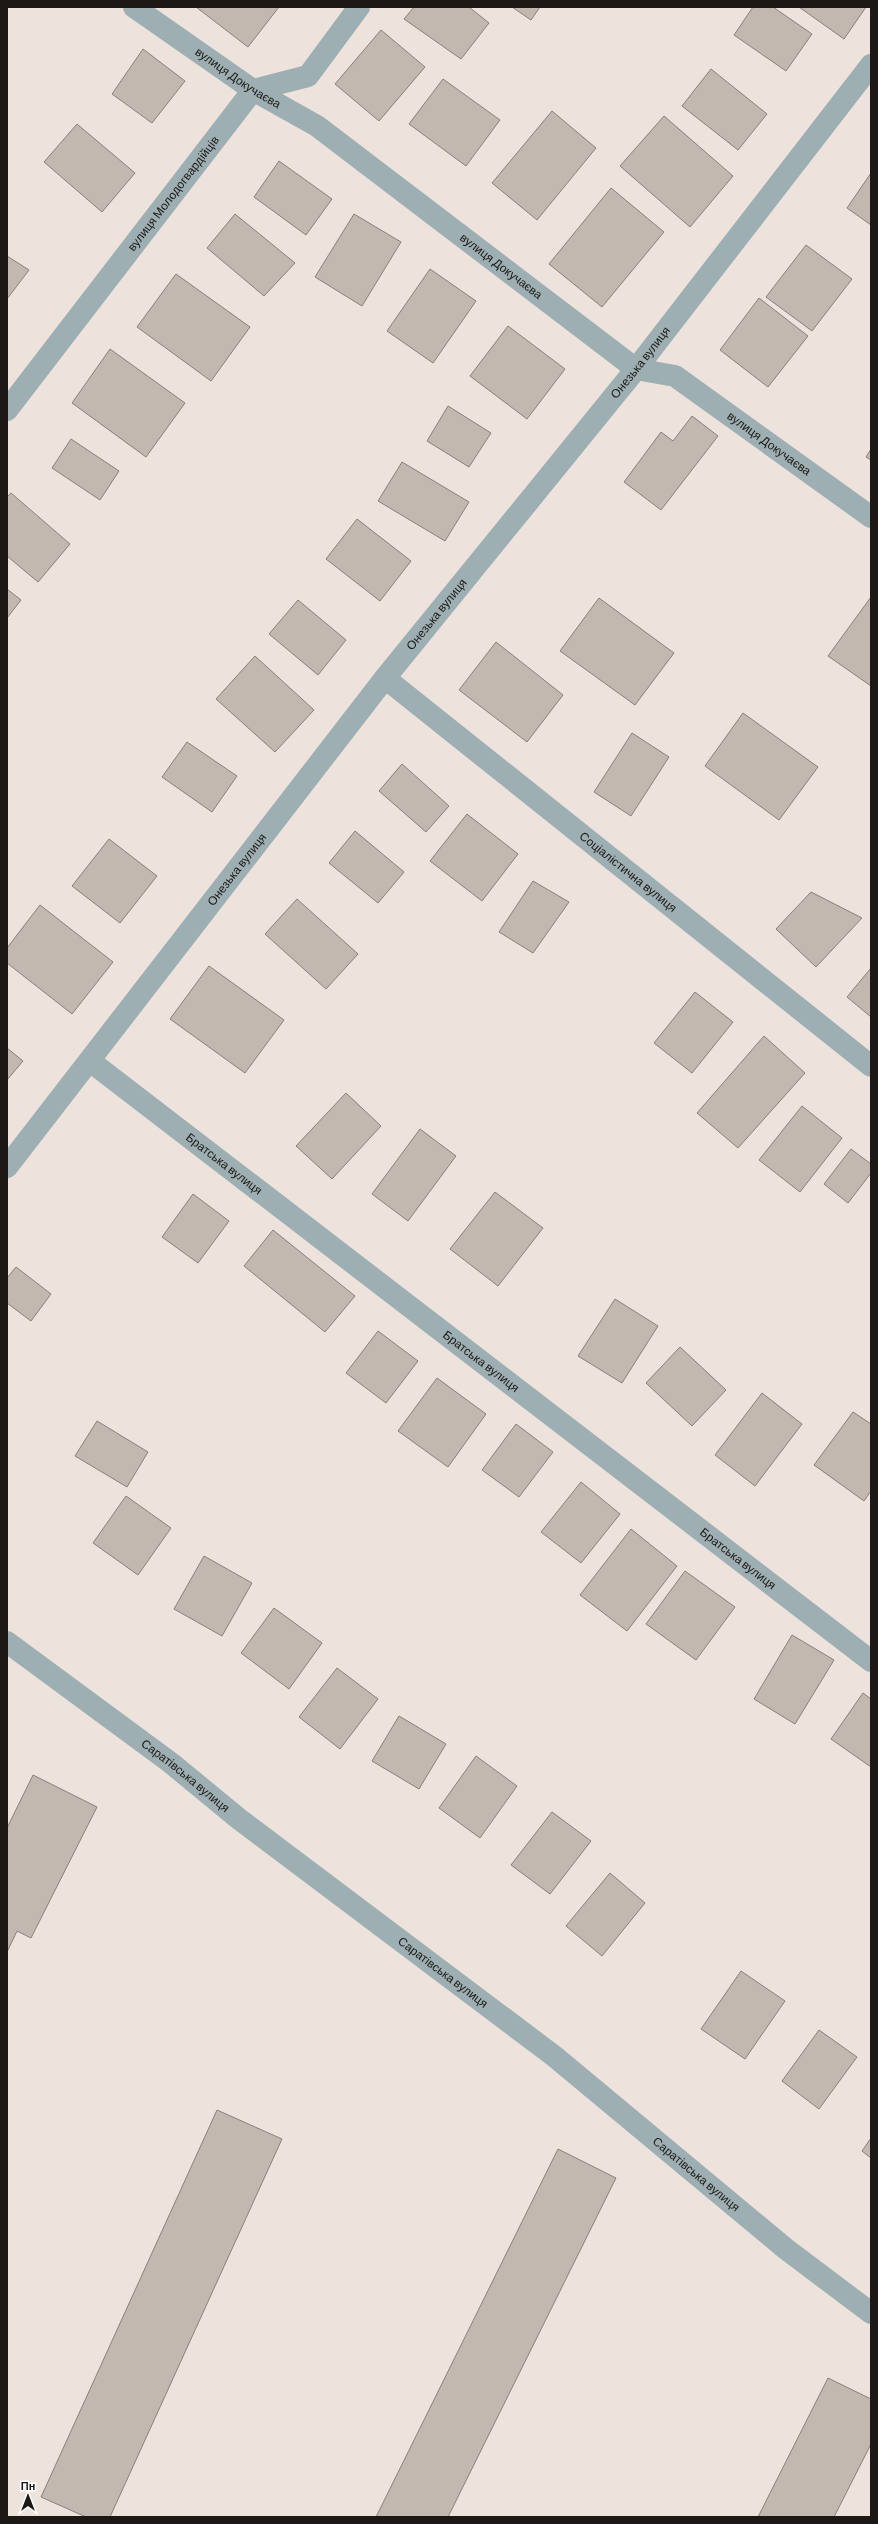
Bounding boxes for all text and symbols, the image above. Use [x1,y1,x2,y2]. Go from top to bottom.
street label: вулиця Докучаєва [193,44,284,110]
street label: вулиця Молодогвардійців [124,133,221,253]
street label: вулиця Докучаєва [458,230,546,301]
street label: Онезька вулиця [607,323,672,401]
street label: вулиця Докучаєва [725,408,814,478]
street label: Онезька вулиця [403,575,469,652]
street label: Соціалістична вулиця [577,828,680,914]
street label: Онезька вулиця [204,830,269,908]
street label: Братська вулиця [184,1130,265,1197]
street label: Братська вулиця [441,1327,522,1394]
street label: Братська вулиця [698,1524,779,1592]
street label: Саратівська вулиця [139,1736,233,1814]
street label: Саратівська вулиця [396,1933,491,2010]
street label: Саратівська вулиця [650,2133,743,2214]
north arrow [8,2476,48,2516]
text: Пн [21,2479,35,2492]

